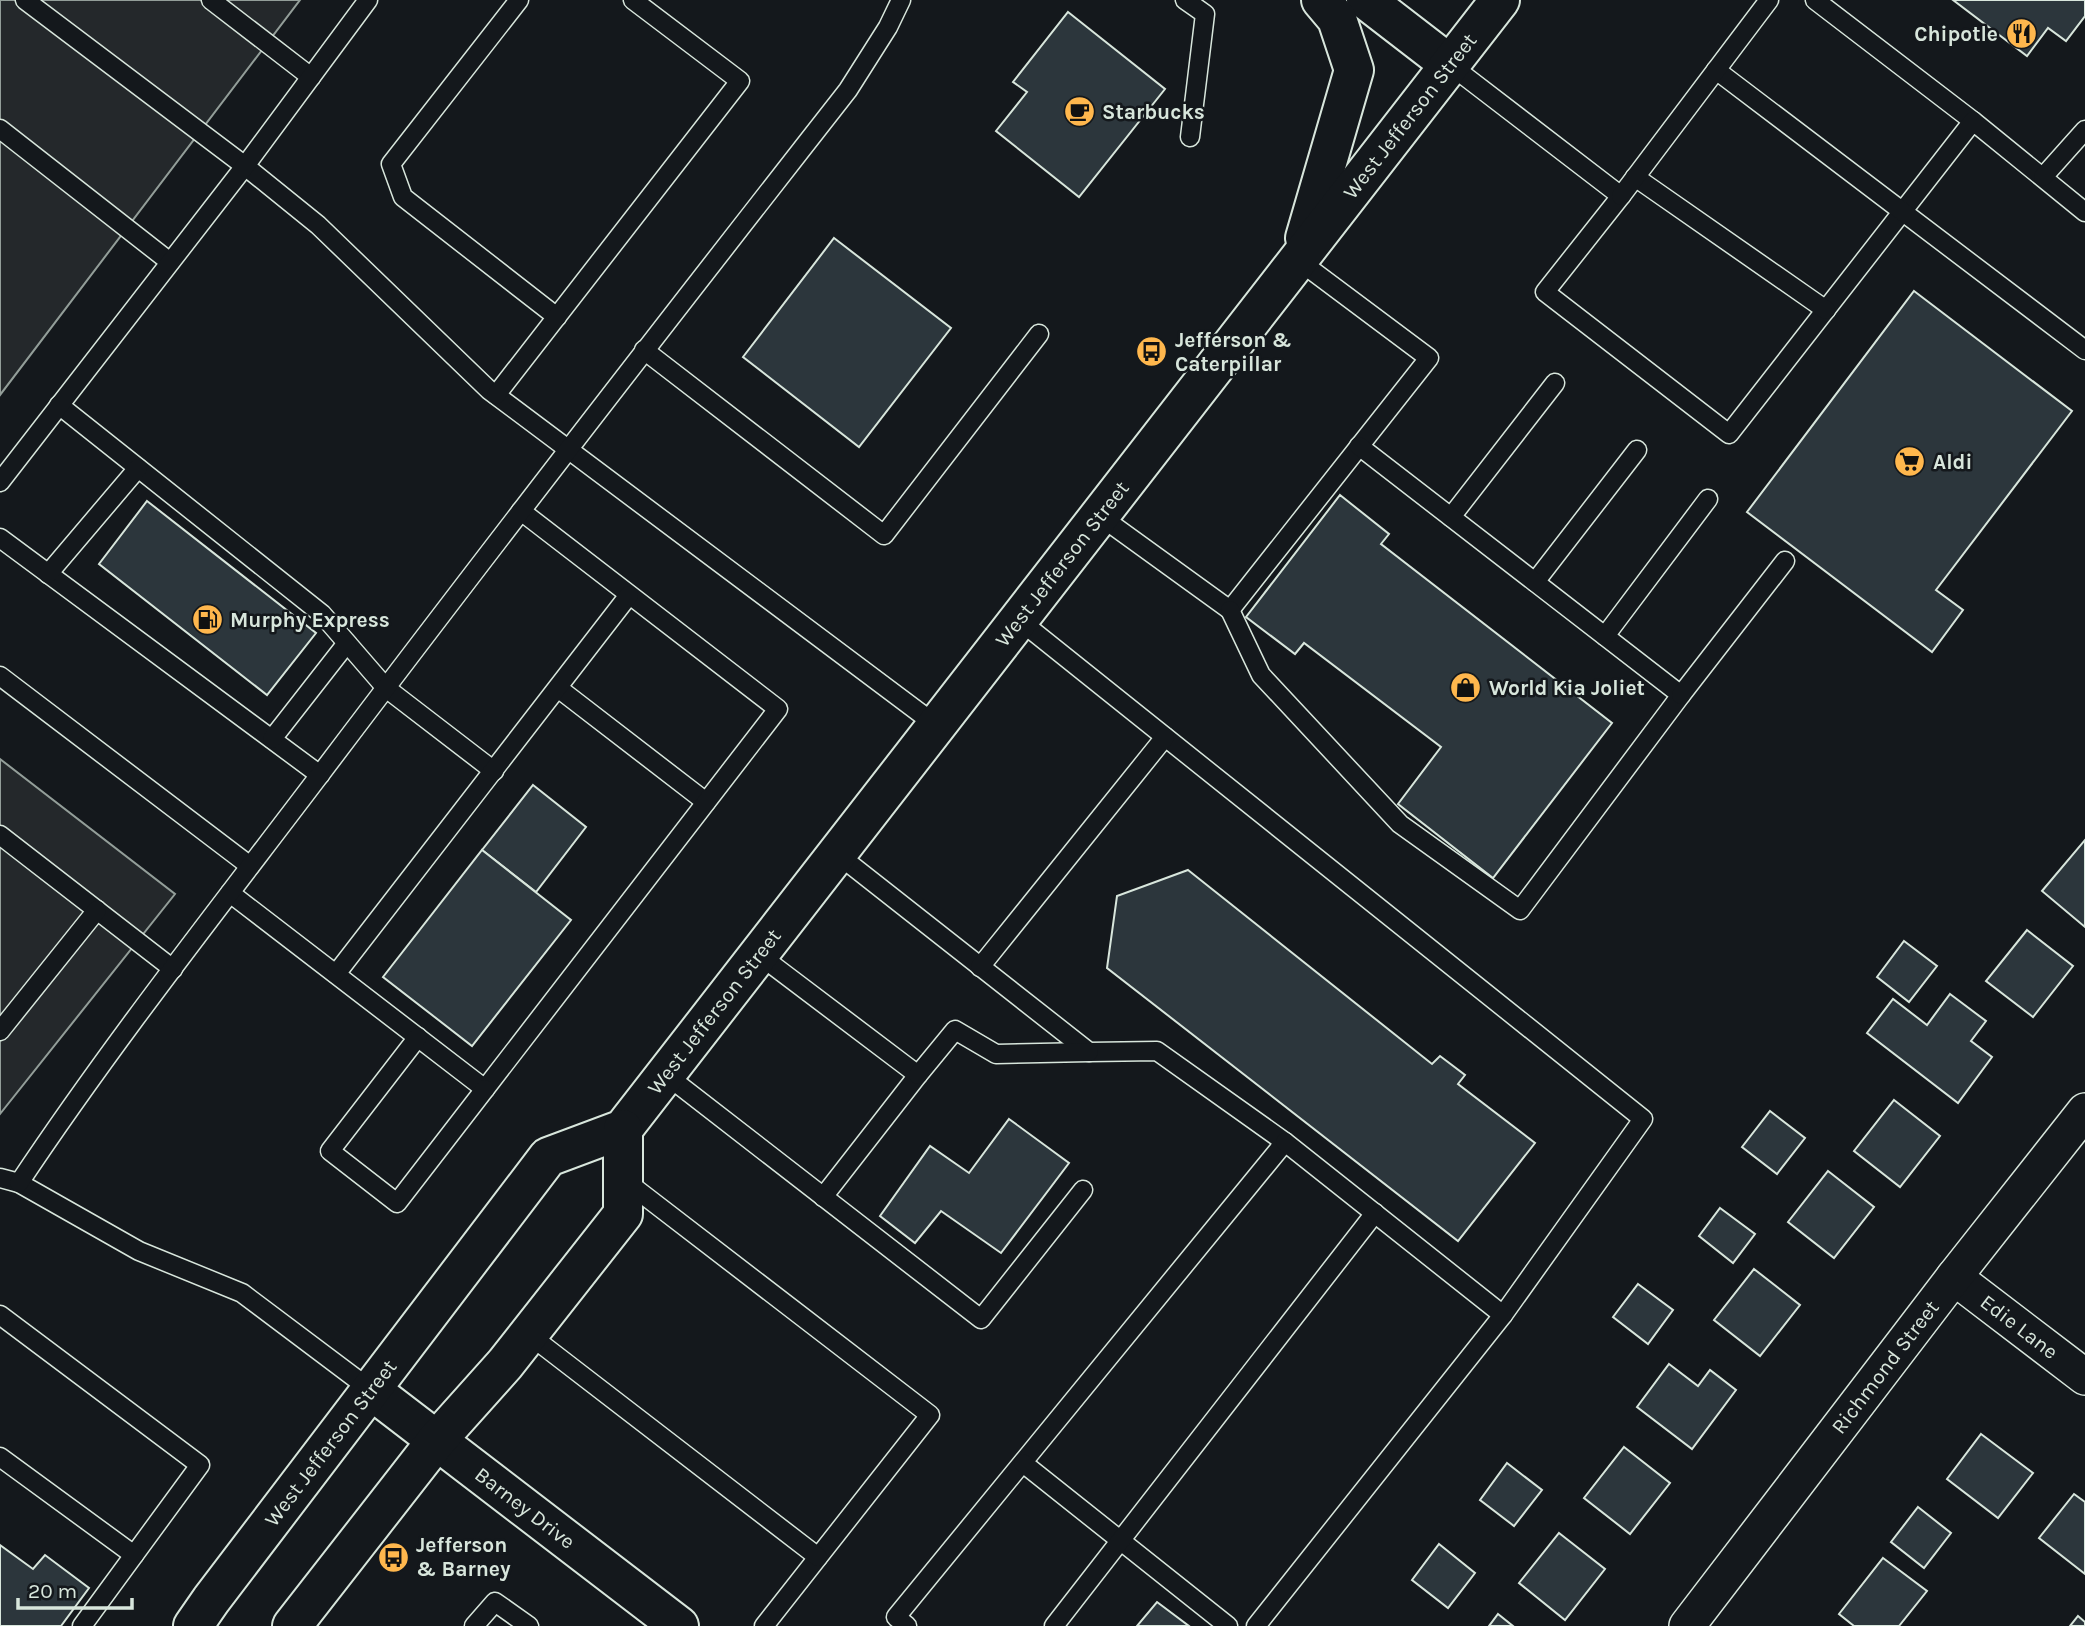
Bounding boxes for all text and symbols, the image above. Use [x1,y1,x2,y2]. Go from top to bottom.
restaurant icon: Chipotle [2004,17,2038,51]
place label: Chipotle [1914,22,1998,46]
street label: West Jefferson Street [1338,28,1482,203]
cafe icon: Starbucks [1062,95,1096,129]
place label: Starbucks [1102,100,1205,124]
place label: Jefferson & Caterpillar [1175,328,1292,376]
bus stop icon: Jefferson & Caterpillar [1135,335,1169,369]
supermarket icon: Aldi [1893,445,1927,479]
place label: Aldi [1933,450,1972,474]
street label: West Jefferson Street [990,476,1134,651]
fuel station icon: Murphy Express [190,603,224,637]
place label: Murphy Express [230,608,390,632]
shop icon: World Kia Joliet [1449,671,1483,705]
place label: World Kia Joliet [1489,676,1645,700]
street label: West Jefferson Street [643,924,786,1099]
street label: Edie Lane [1976,1290,2063,1364]
street label: Richmond Street [1826,1296,1944,1439]
street label: West Jefferson Street [260,1355,402,1531]
street label: Barney Drive [470,1462,580,1554]
place label: Jefferson & Barney [416,1533,511,1581]
bus stop icon: Jefferson & Barney [376,1540,410,1574]
scale bar [18,1566,131,1610]
text: 20 m [28,1579,77,1603]

